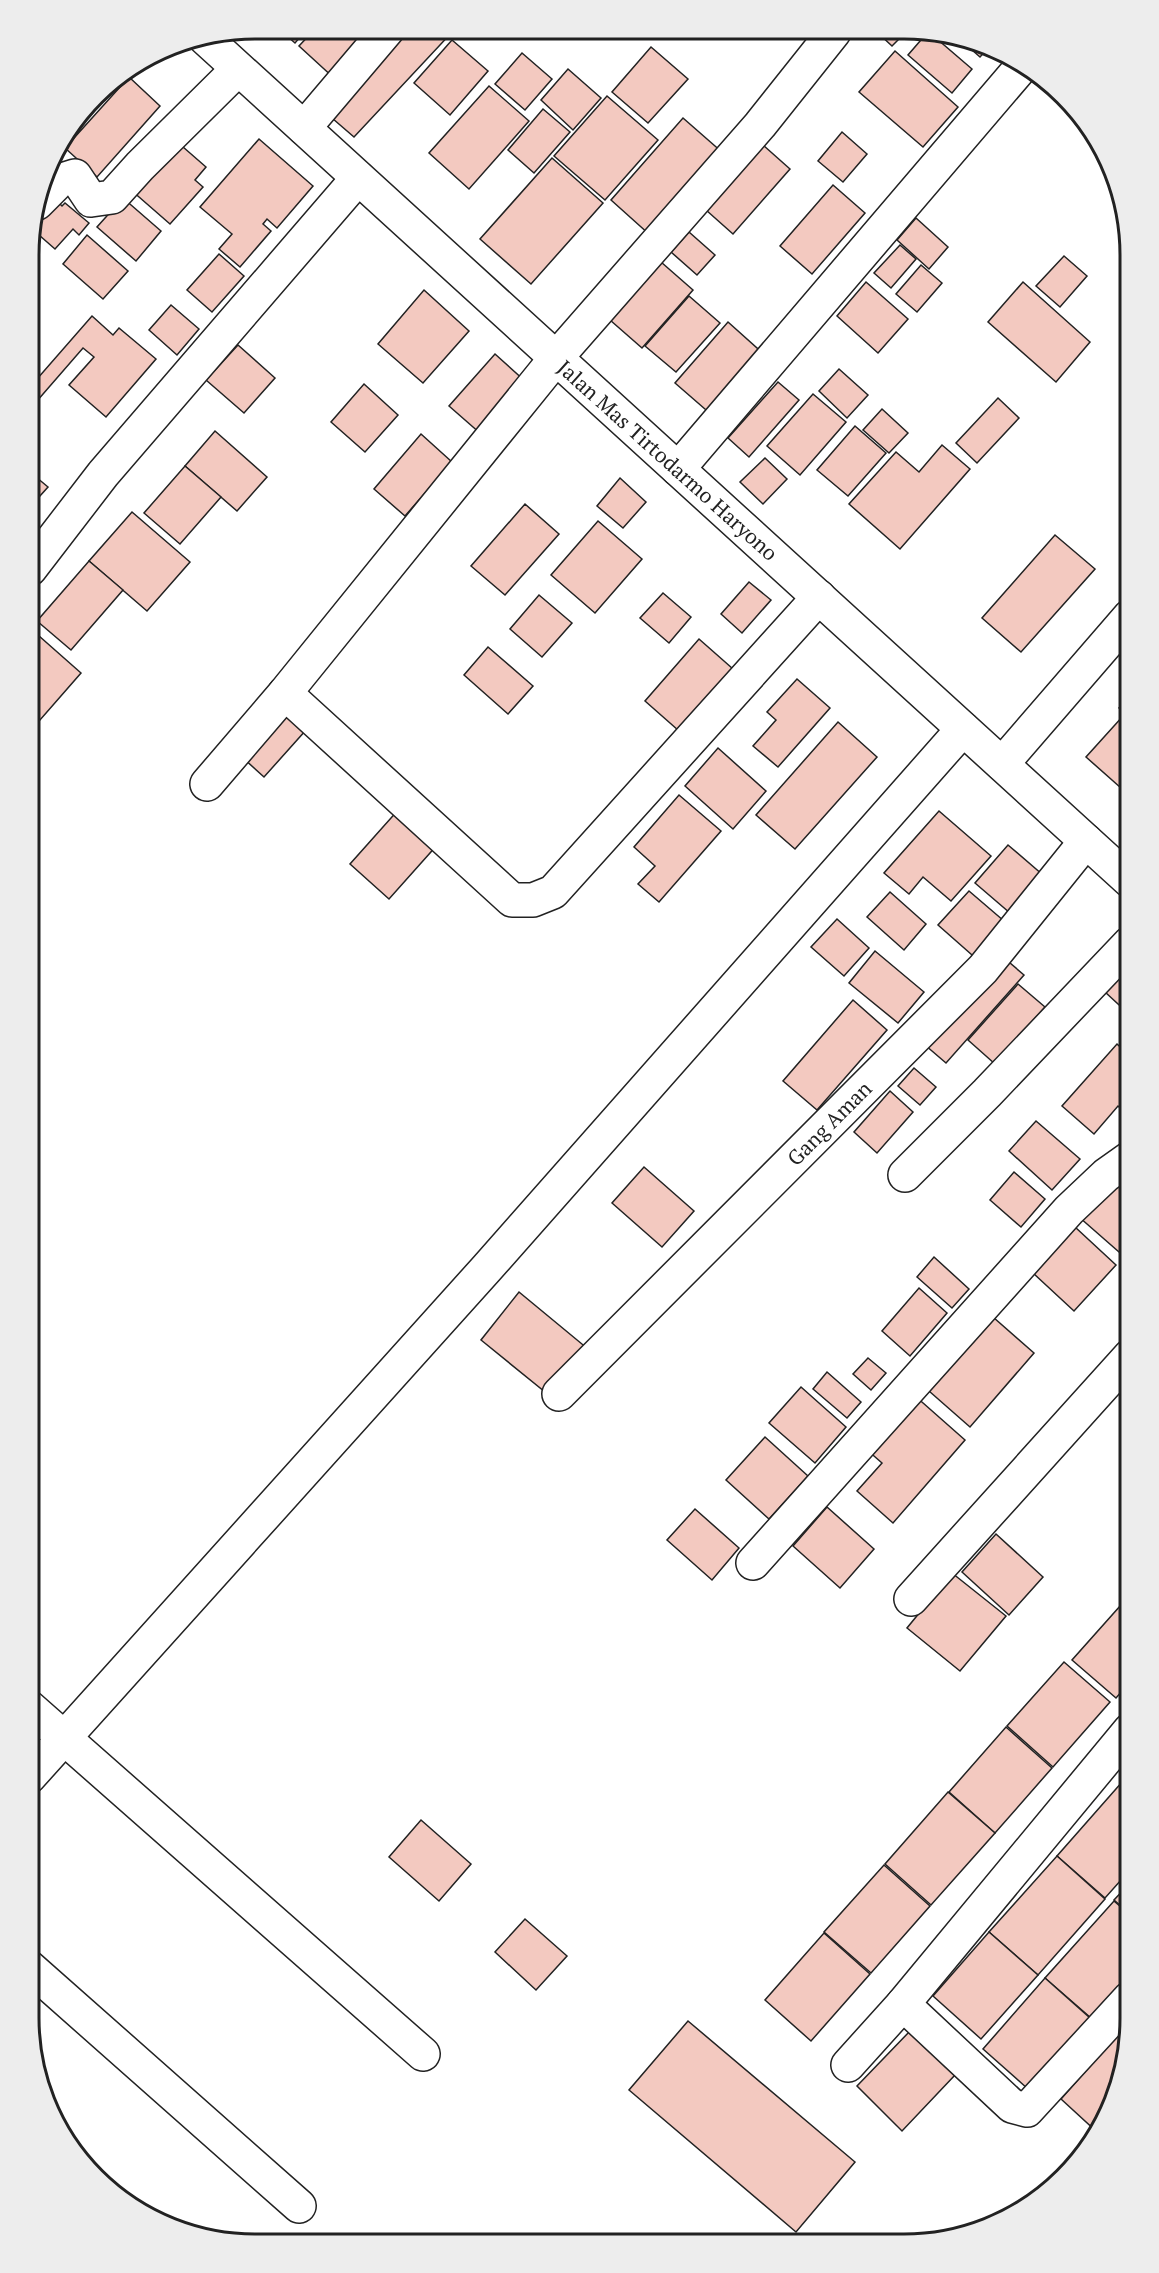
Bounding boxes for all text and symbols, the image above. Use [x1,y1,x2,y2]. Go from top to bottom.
street label: Jalan Mas Tirtodarmo Haryono [552,353,784,567]
street label: Gang Aman [781,1074,878,1171]

